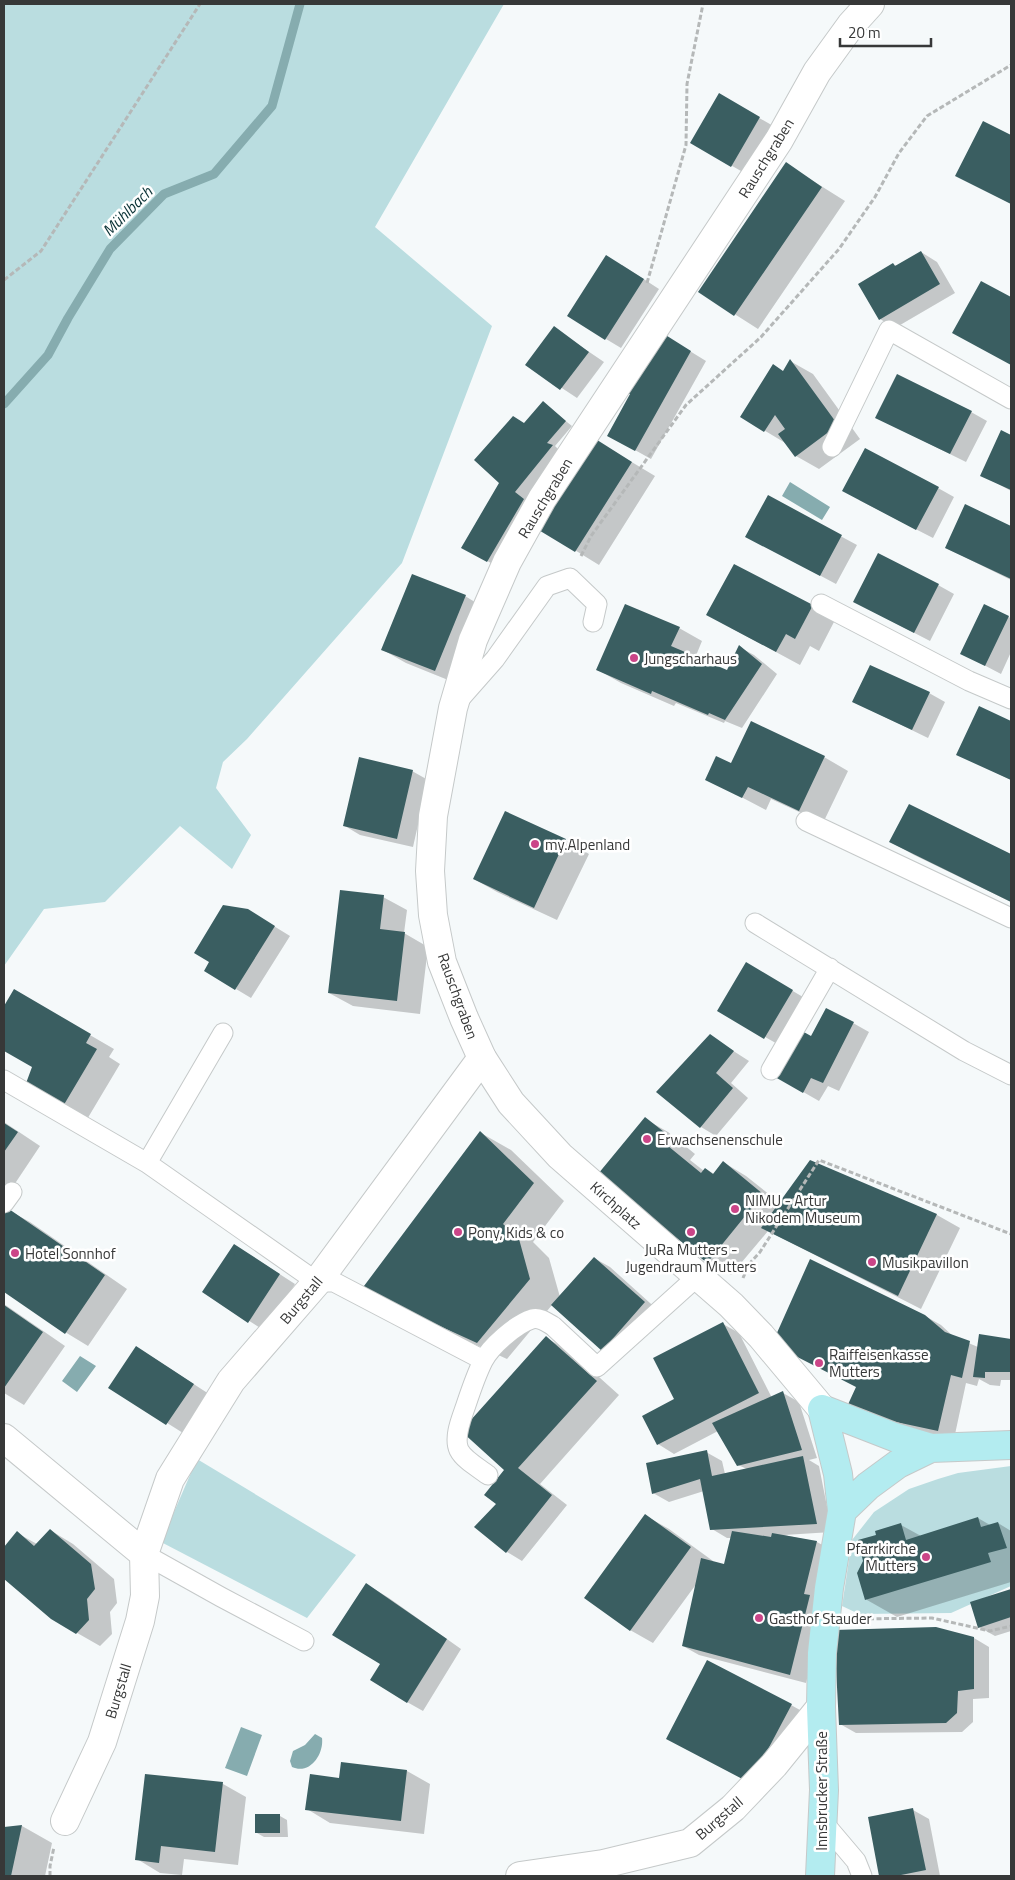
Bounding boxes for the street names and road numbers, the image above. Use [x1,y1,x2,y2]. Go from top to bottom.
street label: Rauschgraben [732,114,800,202]
street label: Rauschgraben [512,453,578,543]
street label: Rauschgraben [432,950,484,1042]
street label: Kirchplatz [585,1176,647,1235]
street label: Burgstall [274,1271,328,1329]
street label: Burgstall [99,1661,137,1721]
street label: Innsbrucker Straße [810,1731,833,1851]
street label: Burgstall [690,1791,748,1845]

